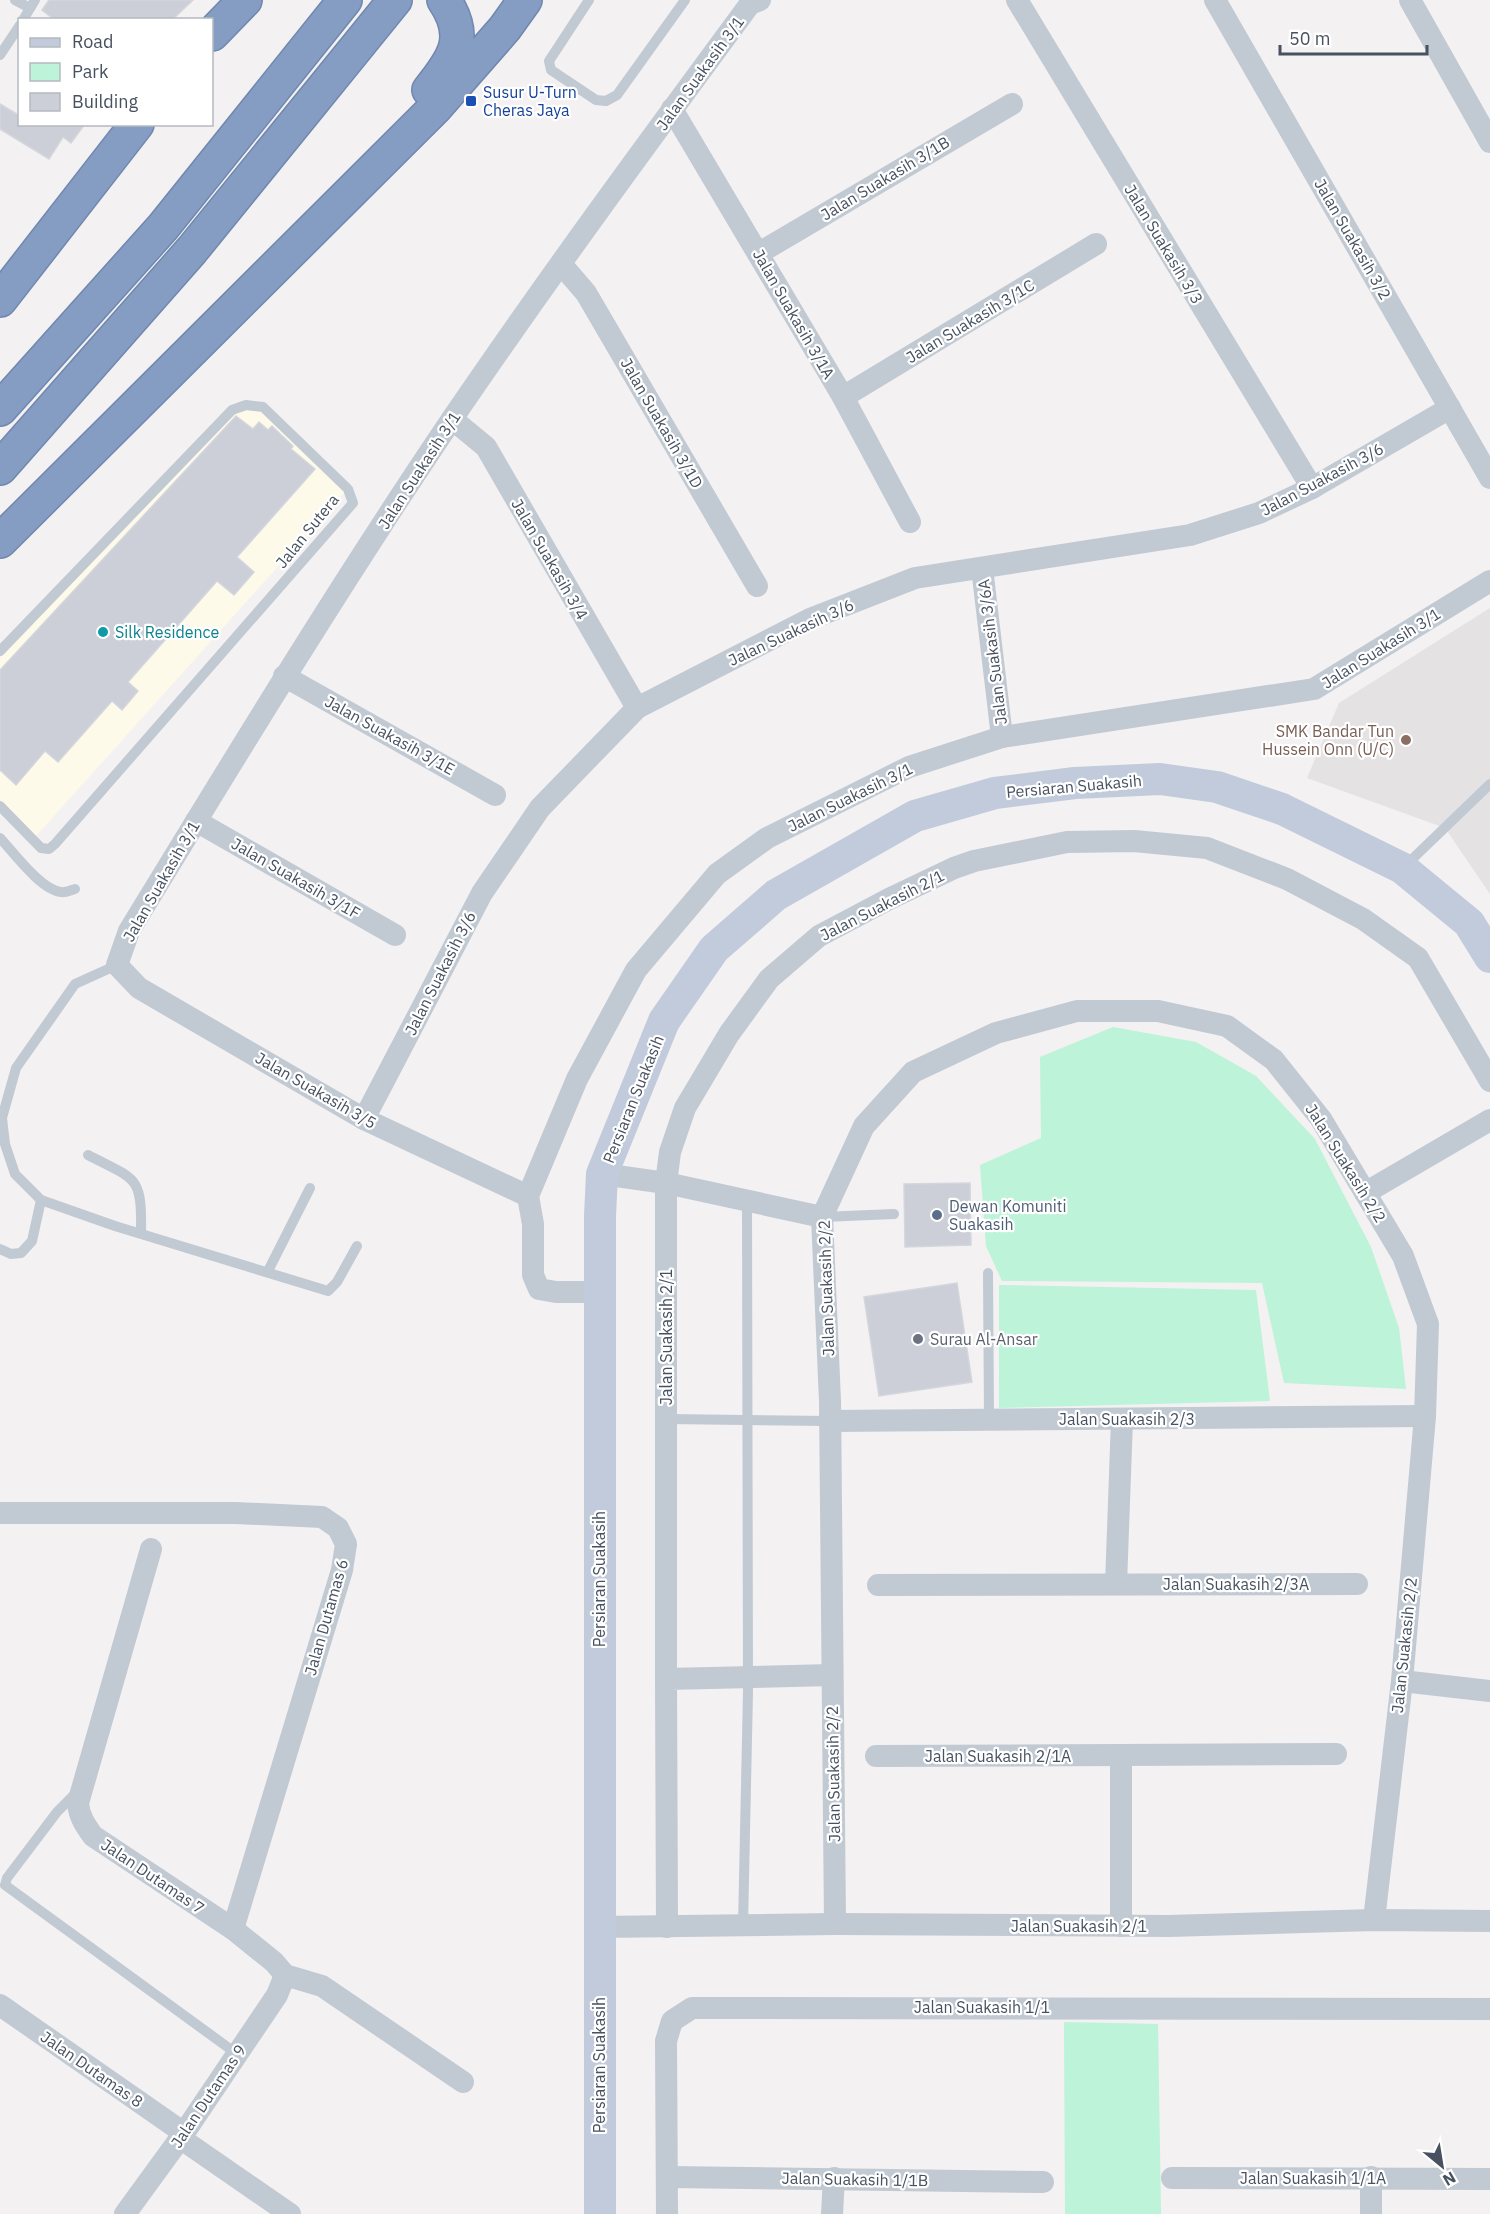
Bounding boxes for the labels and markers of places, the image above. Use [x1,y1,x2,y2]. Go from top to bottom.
place label: Susur U-Turn Cheras Jaya [483,82,577,120]
marker: Susur U-Turn Cheras Jaya [464,94,478,108]
place label: Silk Residence [115,622,220,642]
marker: Silk Residence [96,625,110,639]
place label: SMK Bandar Tun Hussein Onn (U/C) [1262,721,1394,759]
marker: SMK Bandar Tun Hussein Onn (U/C) [1399,733,1413,747]
place label: Dewan Komuniti Suakasih [949,1196,1066,1234]
marker: Dewan Komuniti Suakasih [930,1208,944,1222]
place label: Surau Al-Ansar [930,1329,1038,1349]
marker: Surau Al-Ansar [911,1332,925,1346]

